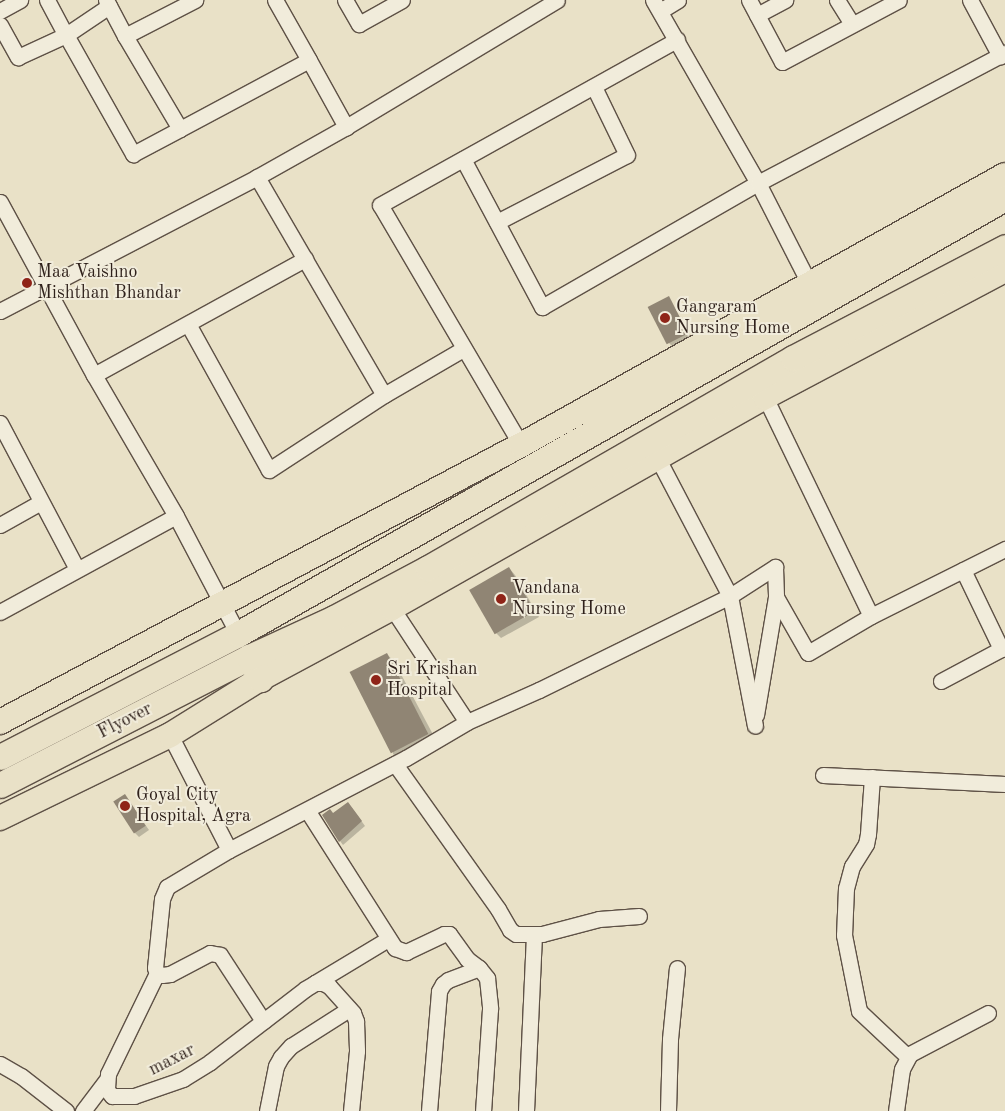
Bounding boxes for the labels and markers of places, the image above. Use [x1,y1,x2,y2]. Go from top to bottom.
place label: Maa Vaishno Mishthan Bhandar [37,262,181,304]
marker: Maa Vaishno Mishthan Bhandar [21,277,33,289]
place label: Gangaram Nursing Home [676,297,790,340]
marker: Gangaram Nursing Home [658,311,672,325]
place label: Vandana Nursing Home [512,578,626,620]
marker: Vandana Nursing Home [494,592,508,606]
place label: Sri Krishan Hospital [387,659,478,702]
marker: Sri Krishan Hospital [369,673,383,687]
place label: Goyal City Hospital, Agra [136,785,251,828]
marker: Goyal City Hospital, Agra [118,799,132,813]

